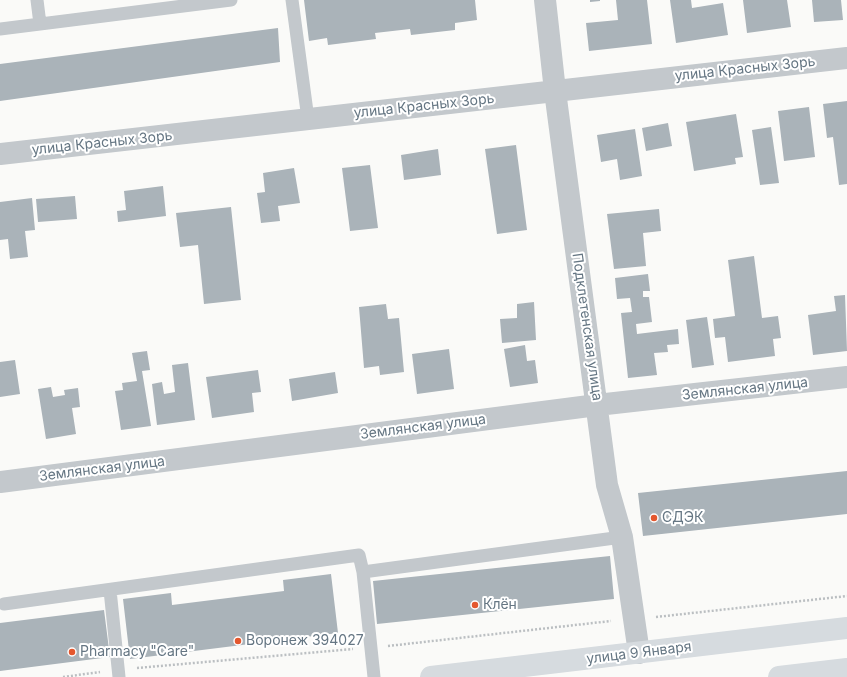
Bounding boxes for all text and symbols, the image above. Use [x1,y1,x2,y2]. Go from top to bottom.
street label: улица Красных Зорь [674,53,816,85]
street label: улица Красных Зорь [353,90,495,122]
street label: улица Красных Зорь [31,127,173,159]
street label: Подклетенская улица [568,252,606,402]
street label: Землянская улица [681,374,809,404]
street label: Землянская улица [359,411,487,443]
street label: Землянская улица [38,453,166,485]
place label: СДЭК [662,510,703,526]
marker: СДЭК [649,513,659,523]
place label: Клён [483,597,517,613]
marker: Клён [470,600,480,610]
place label: Воронеж 394027 [246,633,364,649]
marker: Воронеж 394027 [233,636,243,646]
street label: улица 9 Января [586,638,692,668]
place label: Pharmacy "Care" [80,644,194,660]
marker: Pharmacy "Care" [67,647,77,657]

